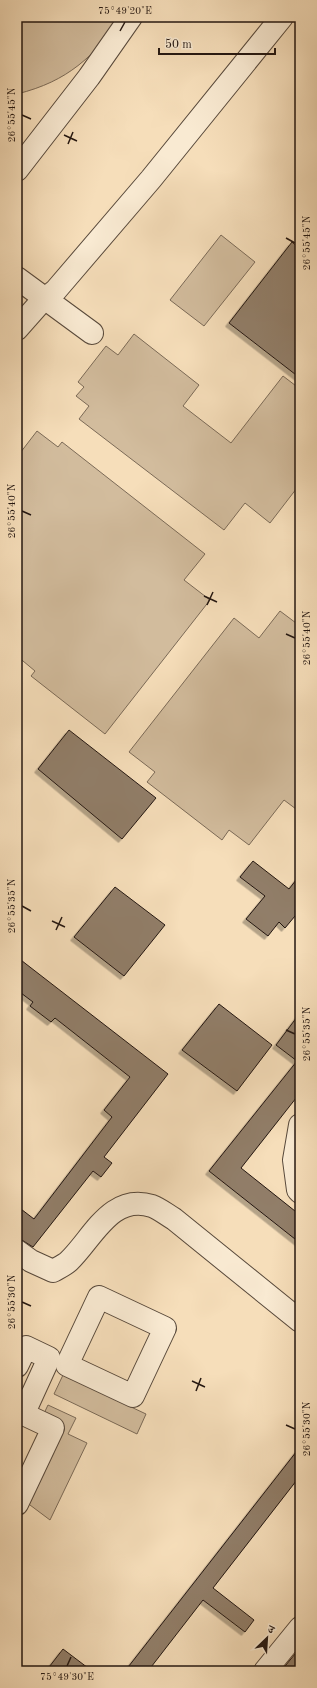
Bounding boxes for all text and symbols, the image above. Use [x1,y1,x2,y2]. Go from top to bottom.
text: 75°49'20"E [98,6,152,16]
scale bar [159,30,275,56]
text: 50 m [165,38,192,51]
text: 26°55'45"N [7,87,17,142]
text: 26°55'45"N [302,215,312,270]
text: 26°55'40"N [7,483,17,538]
text: 26°55'40"N [302,610,312,665]
text: 26°55'35"N [7,878,17,933]
text: 26°55'35"N [302,1006,312,1061]
text: 26°55'30"N [7,1274,17,1329]
text: 26°55'30"N [302,1401,312,1456]
north arrow [247,1618,287,1658]
text: उ [265,1624,277,1637]
text: 75°49'30"E [40,1672,94,1682]

